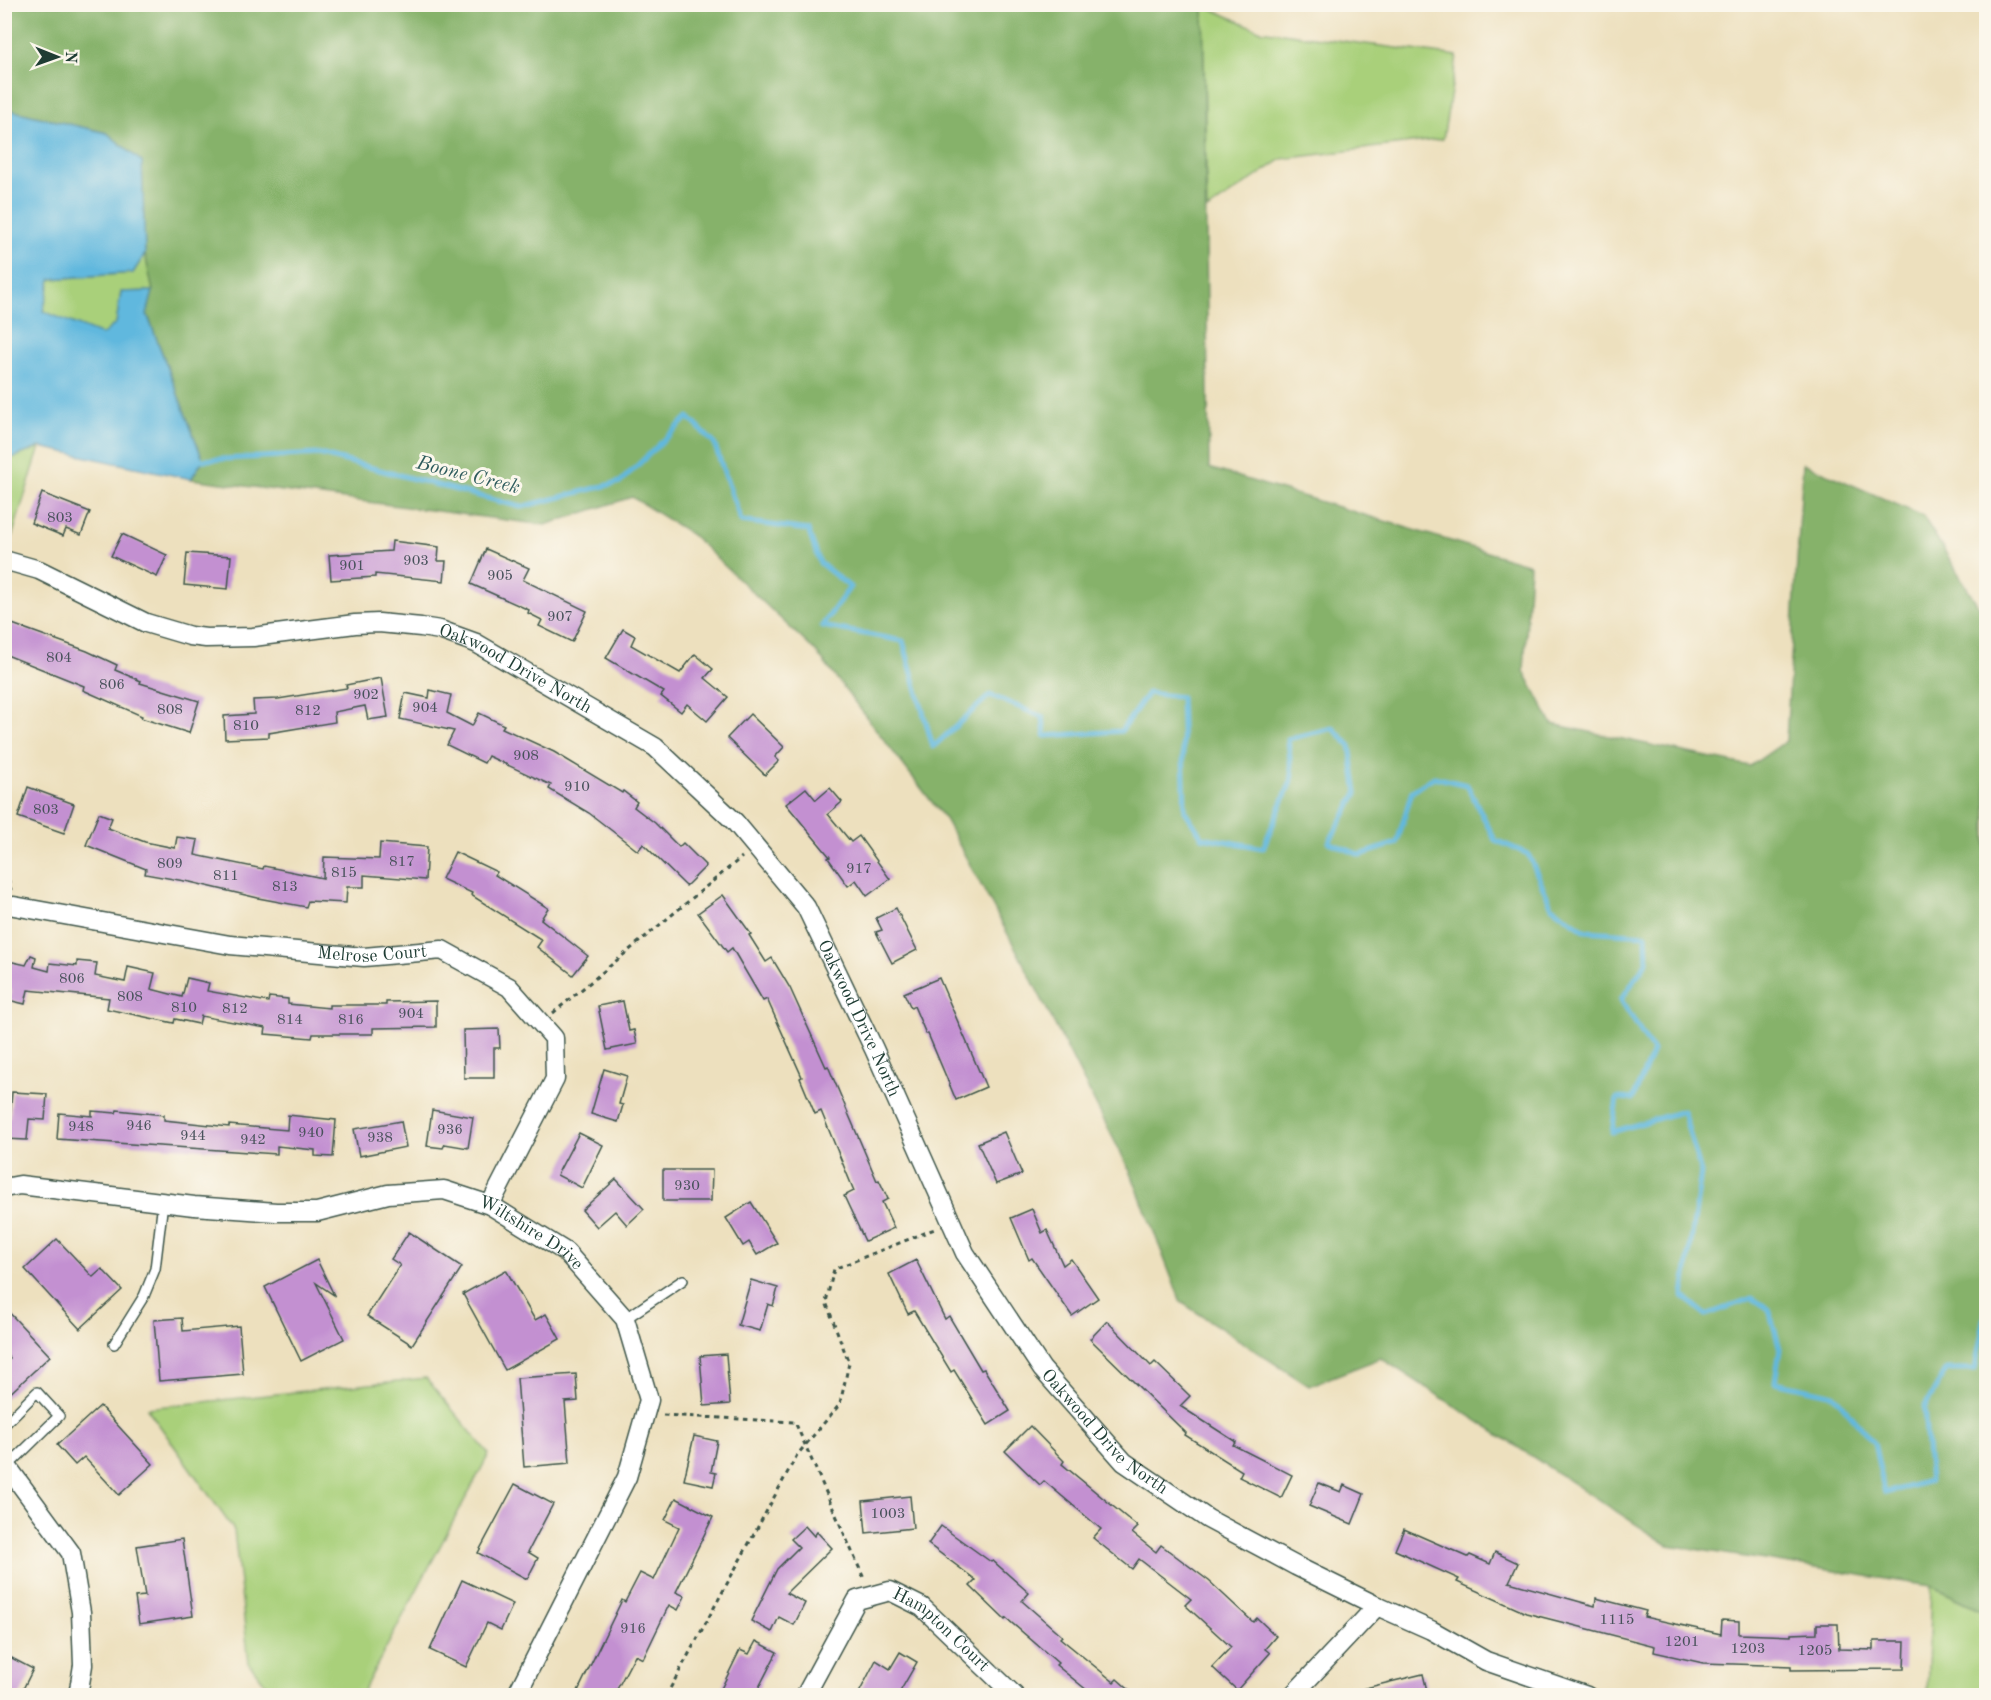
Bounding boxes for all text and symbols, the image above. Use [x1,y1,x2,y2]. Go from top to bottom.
north arrow [27,27,87,87]
text: N [62,51,78,64]
water label: Boone Creek [413,453,522,499]
house number: 803 [47,511,73,526]
house number: 903 [403,554,429,569]
house number: 901 [339,559,365,574]
house number: 905 [487,569,513,584]
house number: 907 [547,610,573,625]
street label: Oakwood Drive North [436,621,595,717]
house number: 804 [46,651,72,666]
house number: 806 [99,678,125,693]
house number: 902 [353,688,379,703]
house number: 904 [412,701,438,716]
house number: 808 [157,703,183,718]
house number: 812 [295,704,321,719]
house number: 810 [233,719,259,734]
house number: 908 [513,749,539,764]
house number: 910 [564,780,590,795]
house number: 803 [33,803,59,818]
house number: 817 [389,855,415,870]
house number: 809 [157,857,183,872]
house number: 917 [846,862,872,877]
house number: 815 [331,866,357,881]
house number: 811 [213,869,239,884]
house number: 813 [272,880,298,895]
street label: Oakwood Drive North [814,937,903,1100]
street label: Melrose Court [316,942,428,966]
house number: 806 [59,972,85,987]
house number: 808 [117,990,143,1005]
house number: 810 [171,1001,197,1016]
house number: 812 [222,1002,248,1017]
house number: 904 [398,1007,424,1022]
house number: 814 [277,1013,303,1028]
house number: 816 [338,1013,364,1028]
house number: 946 [126,1119,152,1134]
house number: 948 [68,1120,94,1135]
house number: 936 [437,1123,463,1138]
house number: 940 [298,1126,324,1141]
house number: 944 [180,1129,206,1144]
house number: 938 [367,1131,393,1146]
house number: 942 [240,1133,266,1148]
house number: 930 [674,1179,700,1194]
street label: Wiltshire Drive [477,1193,586,1273]
street label: Oakwood Drive North [1038,1366,1171,1498]
house number: 1003 [871,1507,905,1522]
street label: Hampton Court [890,1585,993,1675]
house number: 1115 [1600,1613,1634,1628]
house number: 916 [620,1622,646,1637]
house number: 1201 [1665,1635,1699,1650]
house number: 1203 [1731,1642,1765,1657]
house number: 1205 [1798,1644,1832,1659]

